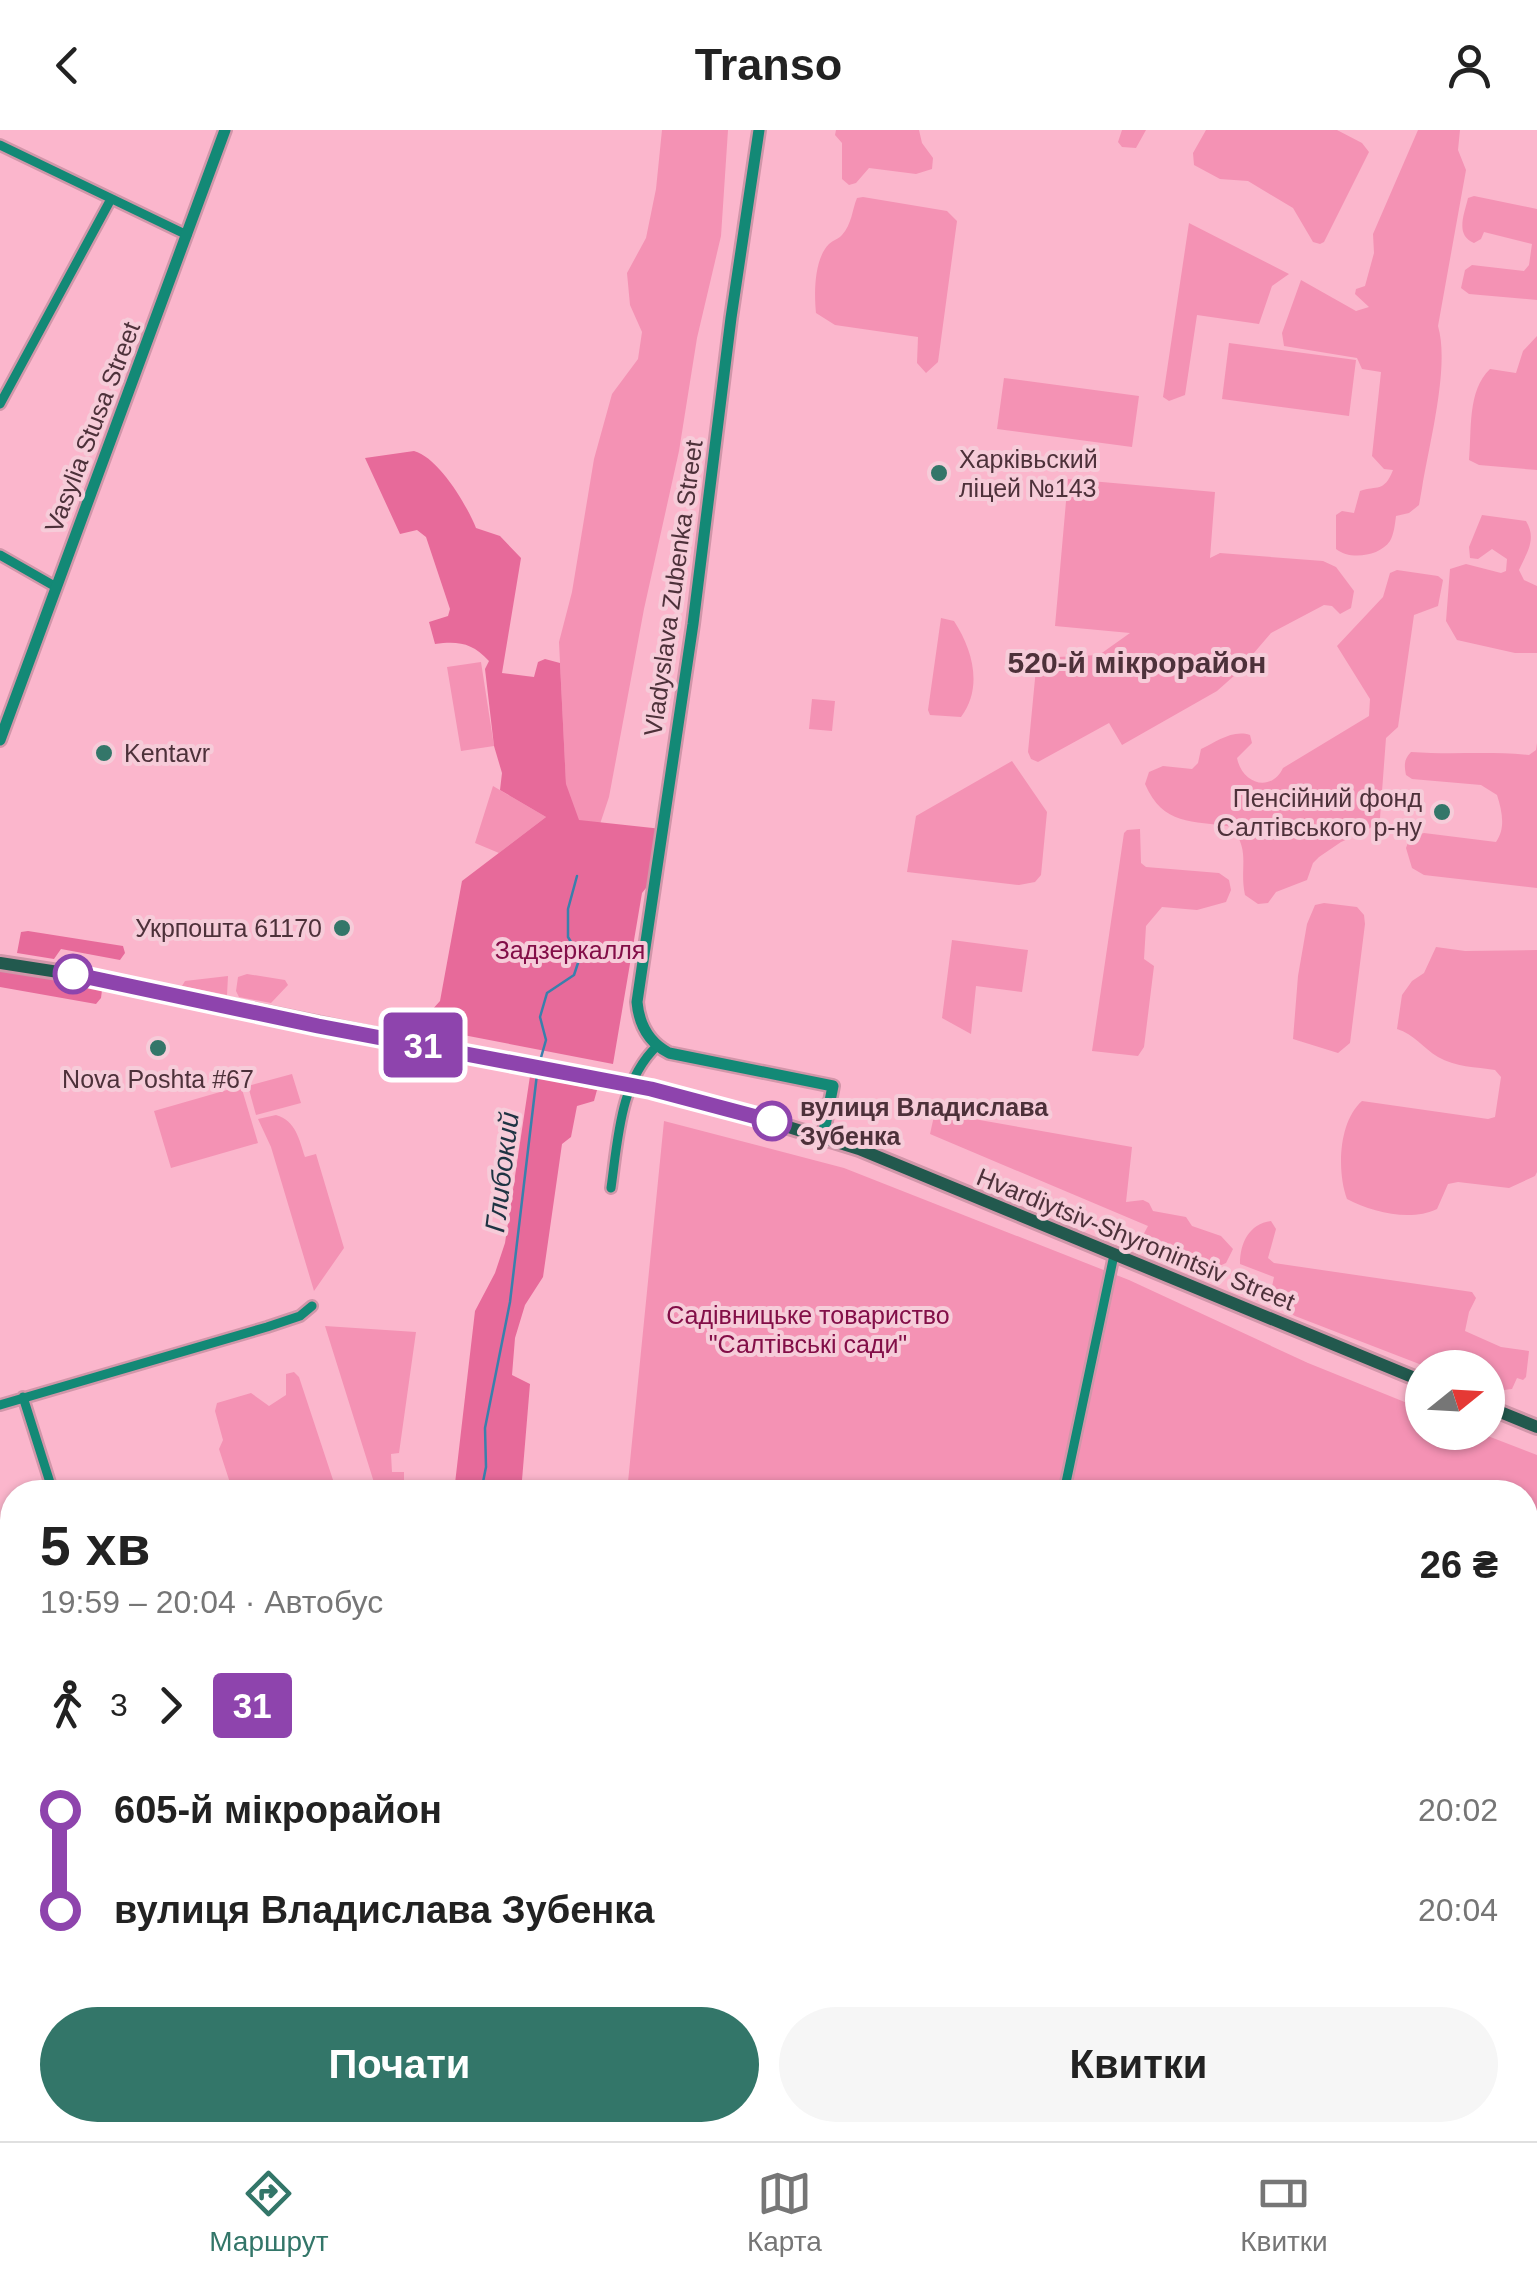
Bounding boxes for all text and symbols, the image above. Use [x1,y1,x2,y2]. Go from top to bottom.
icon: back [40,38,95,93]
icon: person [1442,38,1497,93]
text: Transo [695,39,842,90]
street label: Vasylia Stusa Street [39,318,145,536]
street label: Vladyslava Zubenka Street [638,438,708,738]
place label: Харківьский ліцей №143 [959,445,1098,502]
marker: Харківьский ліцей №143 [928,462,950,484]
district label: 520-й мікрорайон [1008,646,1266,679]
place label: Kentavr [124,739,210,767]
marker: Kentavr [93,742,115,764]
place label: Пенсійний фонд Салтівського р-ну [1217,784,1422,841]
marker: Пенсійний фонд Салтівського р-ну [1431,801,1453,823]
place label: Укрпошта 61170 [135,914,322,942]
marker: Укрпошта 61170 [331,917,353,939]
park label: Задзеркалля [495,936,645,964]
unlabelled marker [54,955,92,993]
line badge: 31 [378,1012,468,1078]
text: 31 [404,1026,442,1065]
marker: Nova Poshta #67 [147,1037,169,1059]
place label: Nova Poshta #67 [62,1065,254,1093]
place label: вулиця Владислава Зубенка [800,1093,1049,1150]
marker: вулиця Владислава Зубенка [753,1102,791,1140]
water label: Глибокий [479,1110,525,1234]
street label: Hvardiytsiv-Shyronintsiv Street [973,1162,1299,1316]
park label: Садівницьке товариство "Салтівські сади" [666,1301,950,1358]
north arrow [1405,1350,1505,1450]
map controls [1405,1350,1505,1450]
text: 5 хв [40,1515,150,1577]
text: 26 ₴ [1420,1544,1498,1586]
text: 19:59 – 20:04 · Автобус [40,1584,383,1620]
icon: walk [40,1678,95,1733]
icon: forward [143,1678,198,1733]
text: 31 [233,1686,272,1725]
text: 3 [110,1687,128,1723]
text: 605-й мікрорайон [114,1789,442,1831]
text: 20:02 [1418,1792,1498,1828]
text: вулиця Владислава Зубенка [114,1889,654,1931]
text: 20:04 [1418,1892,1498,1928]
button: Почати [40,2007,759,2122]
button: Квитки [779,2007,1498,2122]
tab: Маршрут [209,2166,329,2258]
tab: Карта [747,2166,822,2258]
tab: Квитки [1240,2166,1328,2258]

